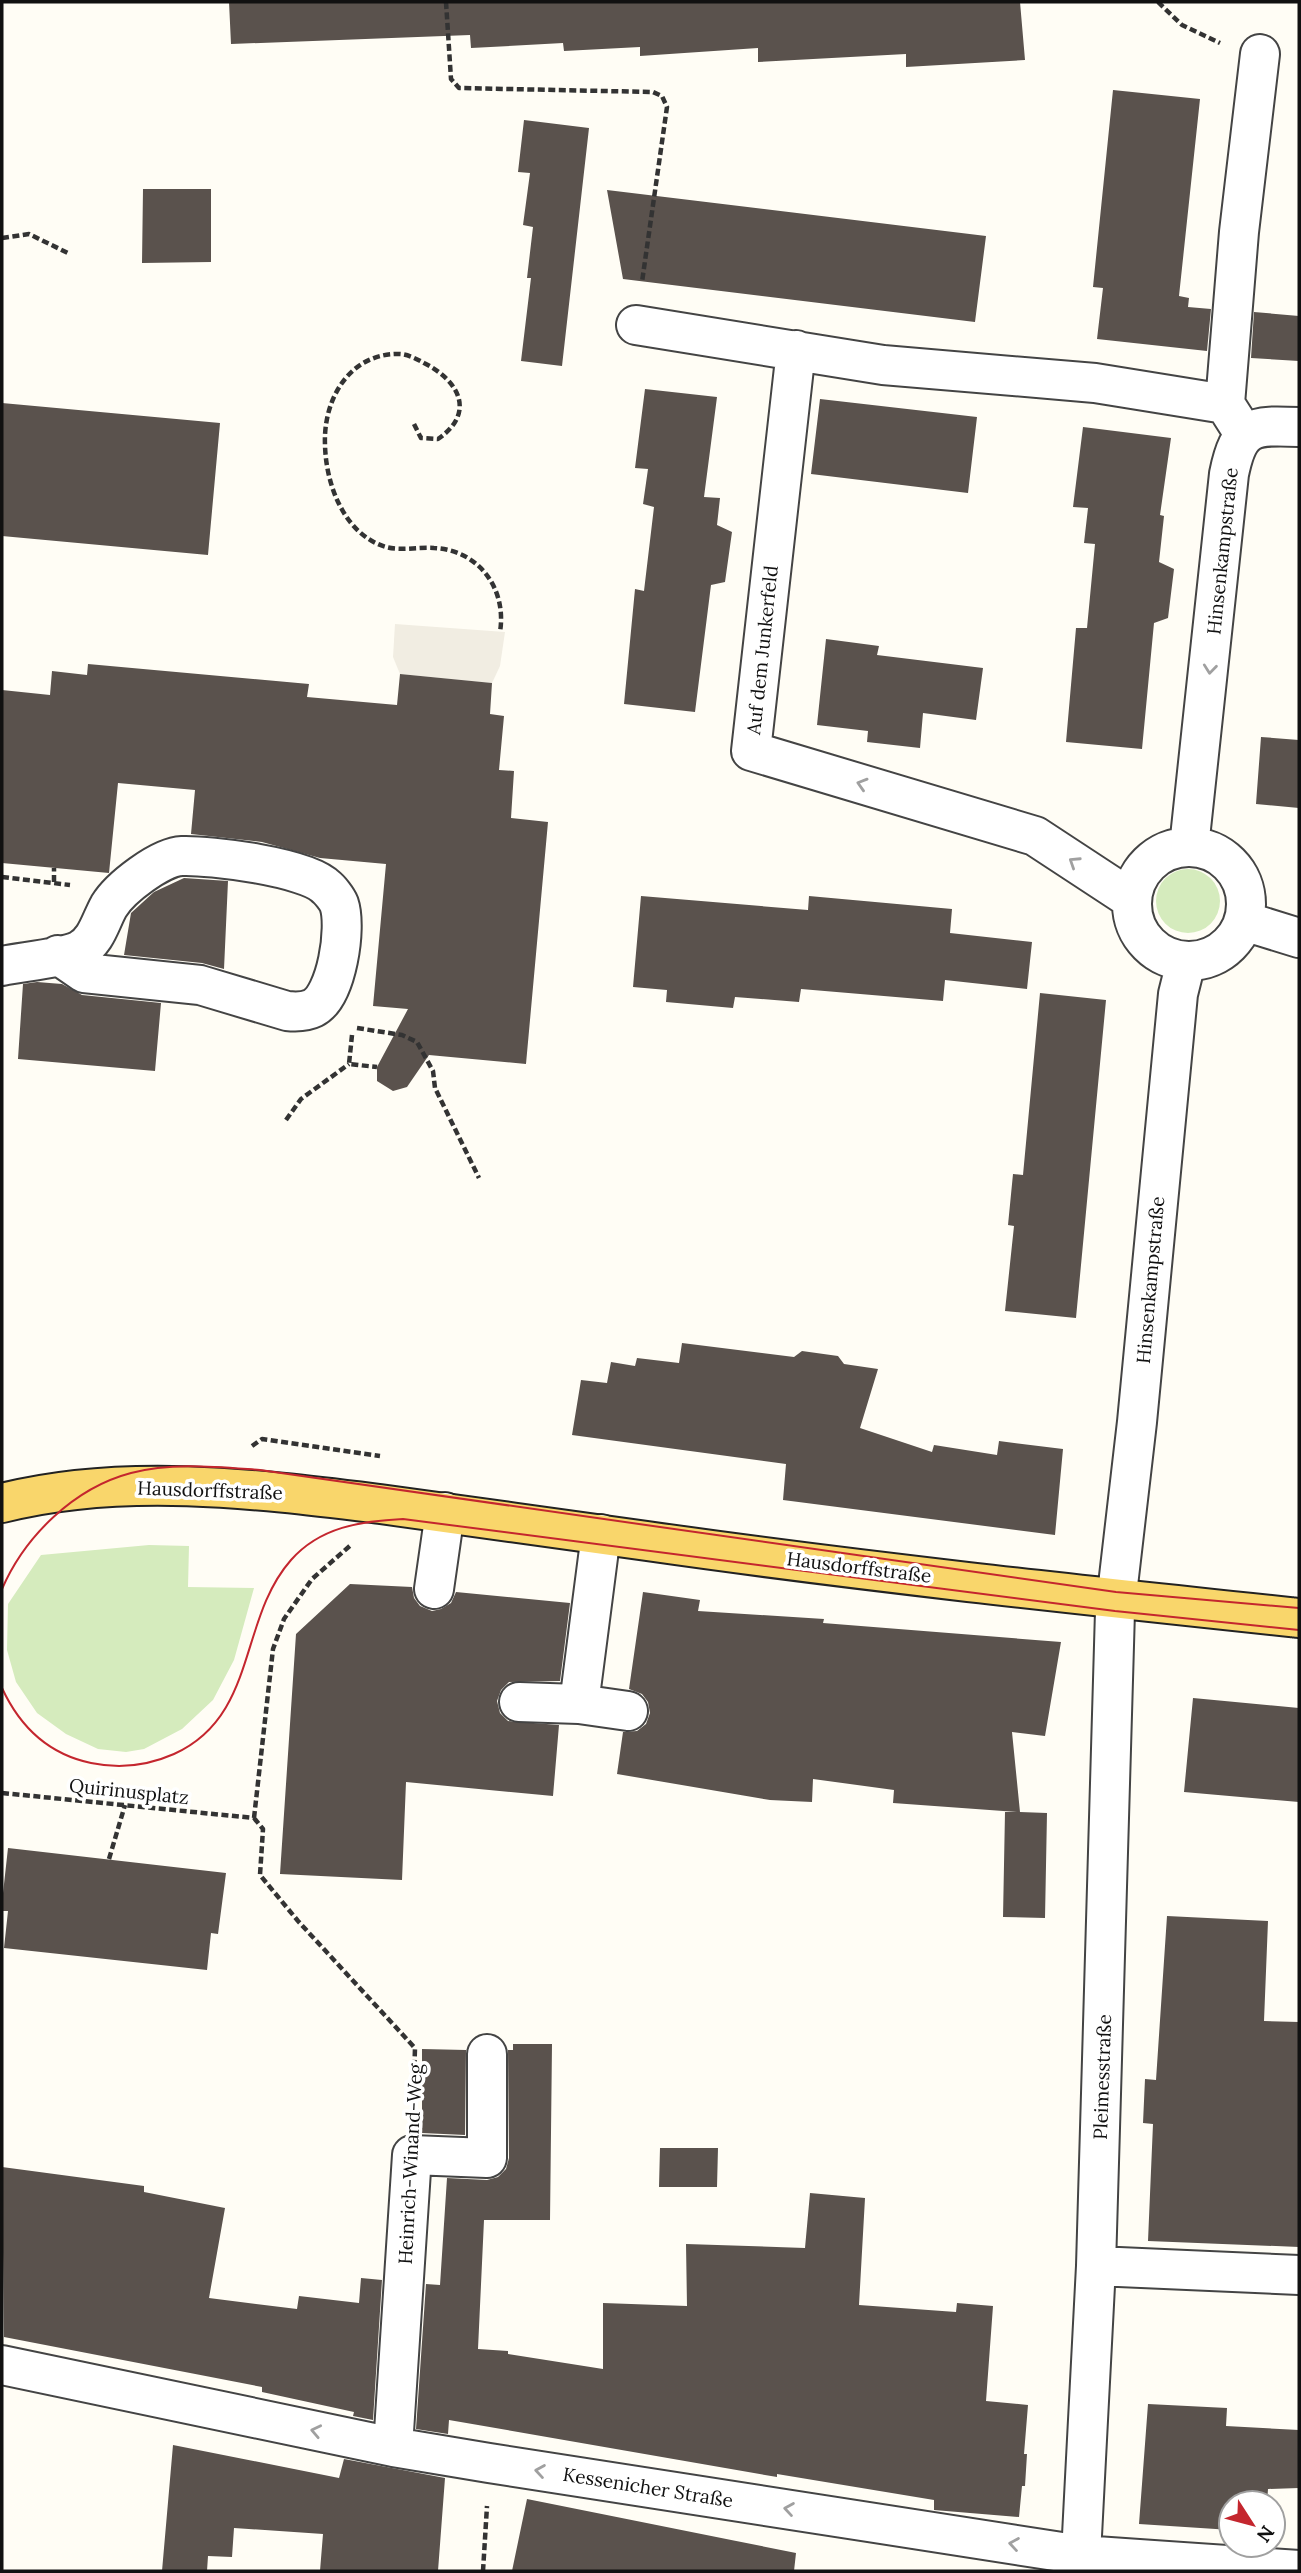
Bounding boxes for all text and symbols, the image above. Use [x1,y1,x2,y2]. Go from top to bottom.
street label: Hinsenkampstraße [1201,466,1243,636]
street label: Auf dem Junkerfeld [741,564,783,737]
one-way arrow [1203,664,1218,675]
one-way arrow [856,778,868,793]
one-way arrow [1069,858,1082,870]
street label: Hinsenkampstraße [1131,1195,1169,1365]
street label: Hausdorffstraße [137,1475,283,1505]
street label: Hausdorffstraße [785,1546,933,1588]
street label: Quirinusplatz [68,1773,190,1809]
street label: Pleimesstraße [1088,2014,1116,2140]
street label: Heinrich-Winand-Weg [393,2062,427,2265]
one-way arrow [310,2424,322,2439]
street label: Kessenicher Straße [561,2462,735,2512]
one-way arrow [534,2463,546,2478]
north arrow [1217,2489,1287,2559]
one-way arrow [783,2502,795,2517]
text: N [1252,2521,1280,2547]
one-way arrow [1008,2537,1020,2552]

